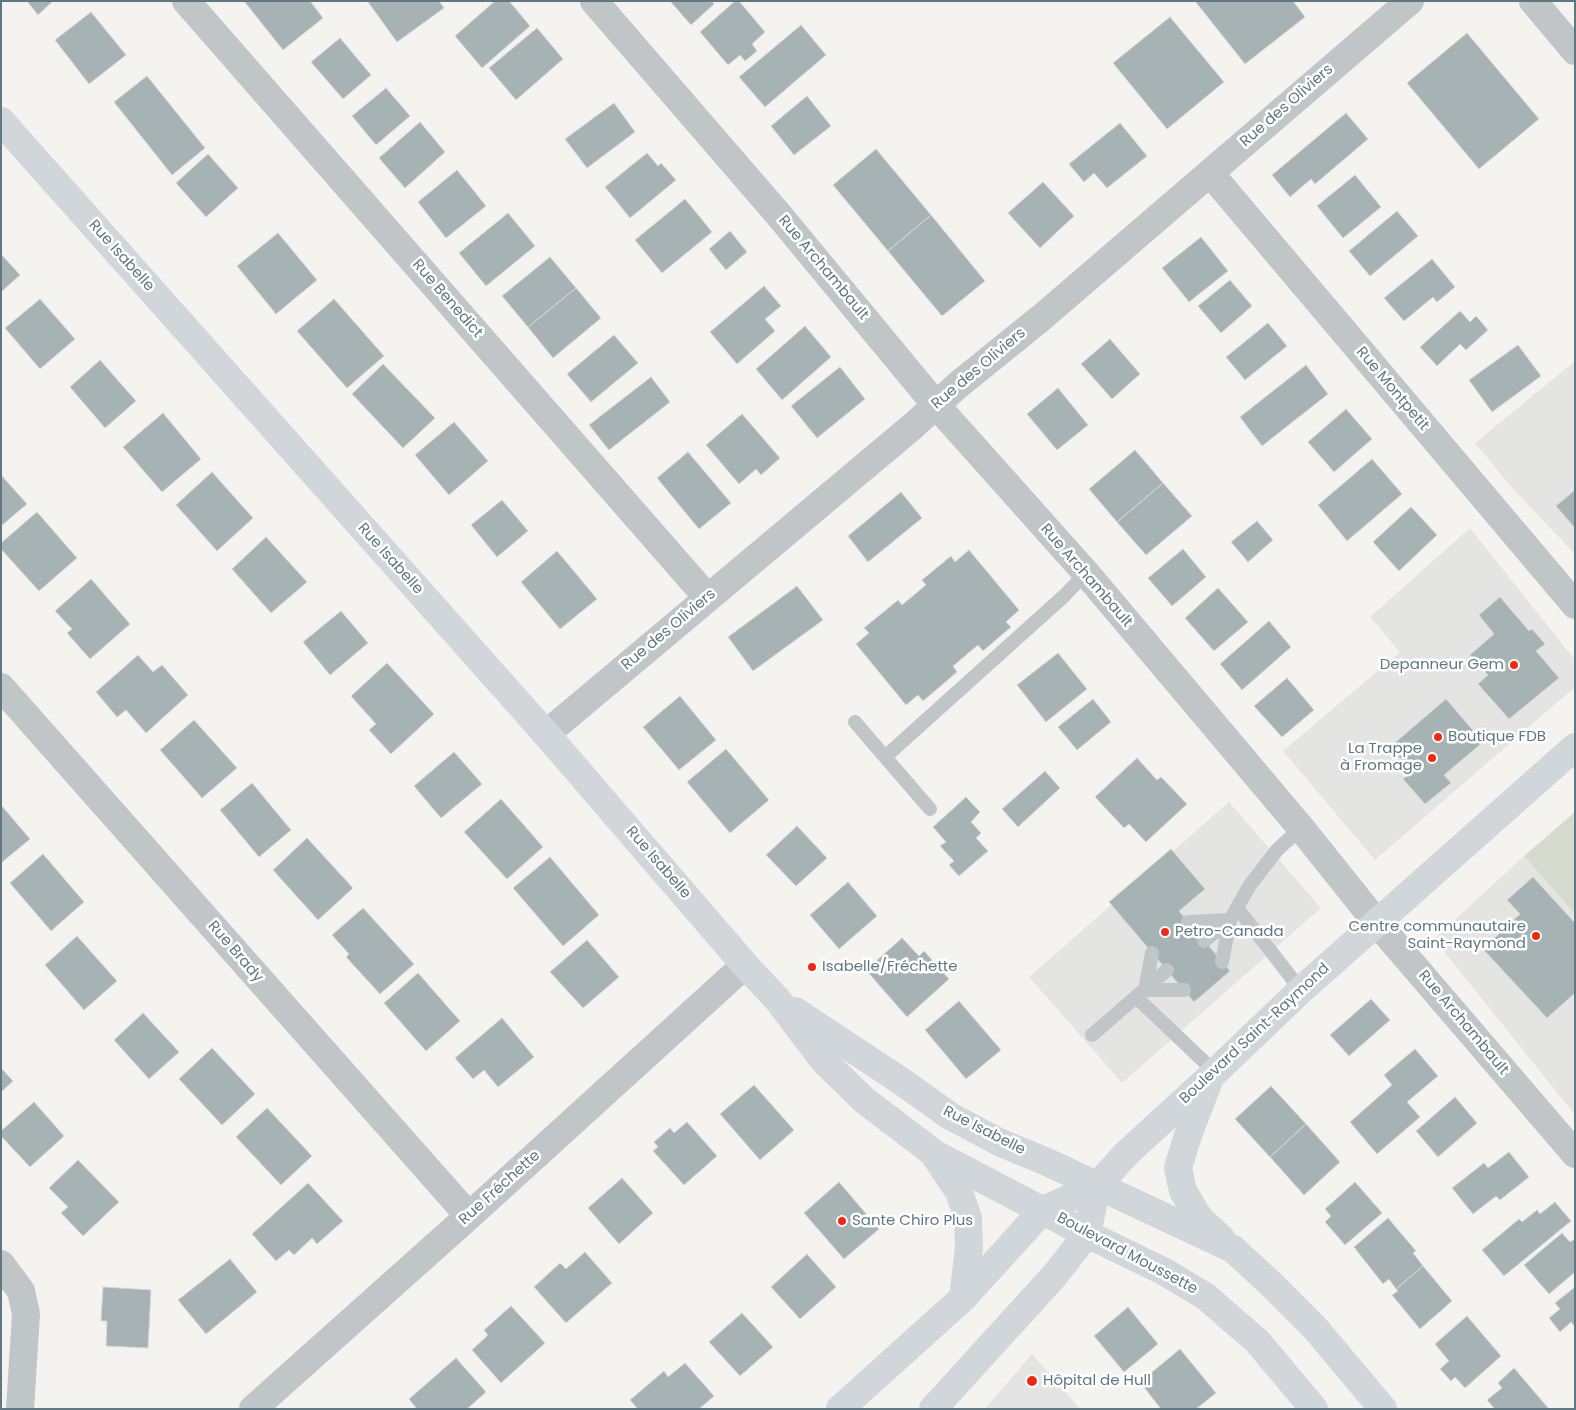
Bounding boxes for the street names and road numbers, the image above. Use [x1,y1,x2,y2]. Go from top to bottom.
street label: Rue des Oliviers [1237,61,1337,151]
street label: Rue Archambault [774,212,872,324]
street label: Rue Isabelle [84,217,158,295]
street label: Rue Benedict [408,256,486,342]
street label: Rue des Oliviers [928,324,1030,414]
street label: Rue Montpetit [1352,344,1432,434]
street label: Rue Isabelle [353,520,427,598]
street label: Rue Archambault [1036,521,1136,631]
street label: Rue des Oliviers [618,585,720,675]
street label: Rue Isabelle [622,823,694,903]
street label: Rue Brady [203,918,267,986]
street label: Boulevard Saint-Raymond [1176,960,1334,1108]
street label: Rue Archambault [1414,967,1512,1079]
street label: Rue Isabelle [940,1103,1028,1159]
street label: Rue Fréchette [456,1147,544,1229]
street label: Boulevard Moussette [1053,1209,1201,1299]

